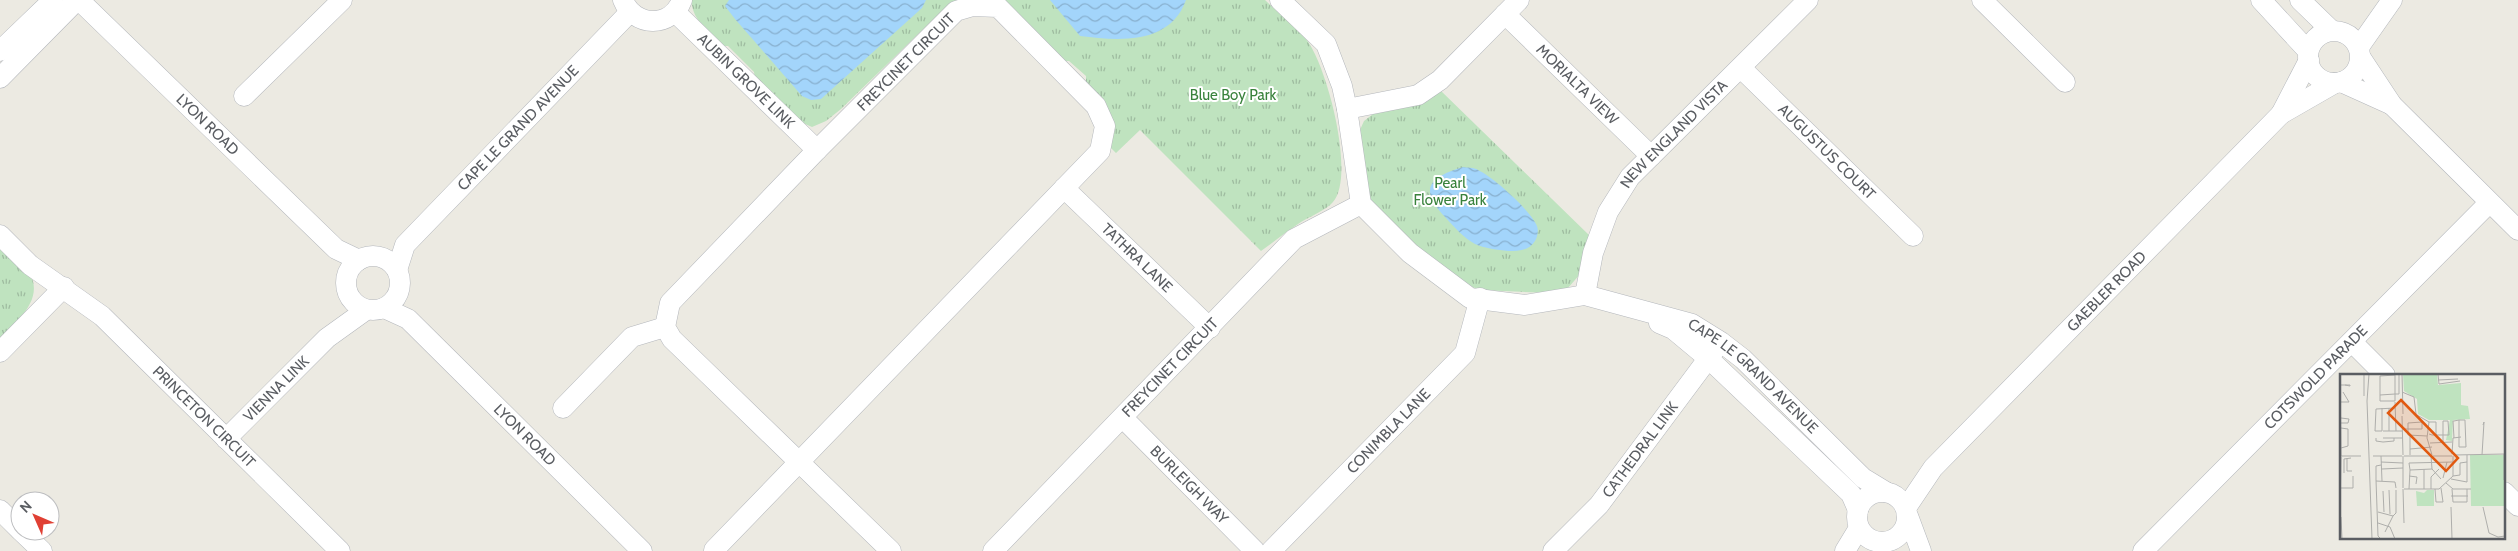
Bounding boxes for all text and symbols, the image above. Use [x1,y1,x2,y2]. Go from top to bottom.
street label: FREYCINET CIRCUIT [853,9,959,115]
street label: AUBIN GROVE LINK [694,30,799,133]
street label: MORIALTA VIEW [1533,40,1623,129]
street label: CAPE LE GRAND AVENUE [454,62,583,194]
street label: NEW ENGLAND VISTA [1616,76,1732,191]
park label: Blue Boy Park [1190,86,1276,104]
street label: LYON ROAD [172,90,243,159]
street label: AUGUSTUS COURT [1774,100,1879,203]
park label: Pearl Flower Park [1413,174,1487,209]
street label: TATHRA LANE [1098,220,1176,296]
street label: GAEBLER ROAD [2063,247,2150,335]
street label: FREYCINET CIRCUIT [1118,314,1222,421]
street label: CAPE LE GRAND AVENUE [1685,315,1822,437]
street label: COTSWOLD PARADE [2260,322,2371,433]
street label: VIENNA LINK [240,352,313,425]
street label: PRINCETON CIRCUIT [149,362,259,471]
inset map [2340,374,2506,538]
street label: CONIMBLA LANE [1343,385,1434,477]
street label: CATHEDRAL LINK [1599,398,1682,501]
street label: LYON ROAD [490,400,560,470]
street label: BURLEIGH WAY [1147,442,1232,528]
north arrow [10,491,60,541]
text: N [16,497,36,517]

